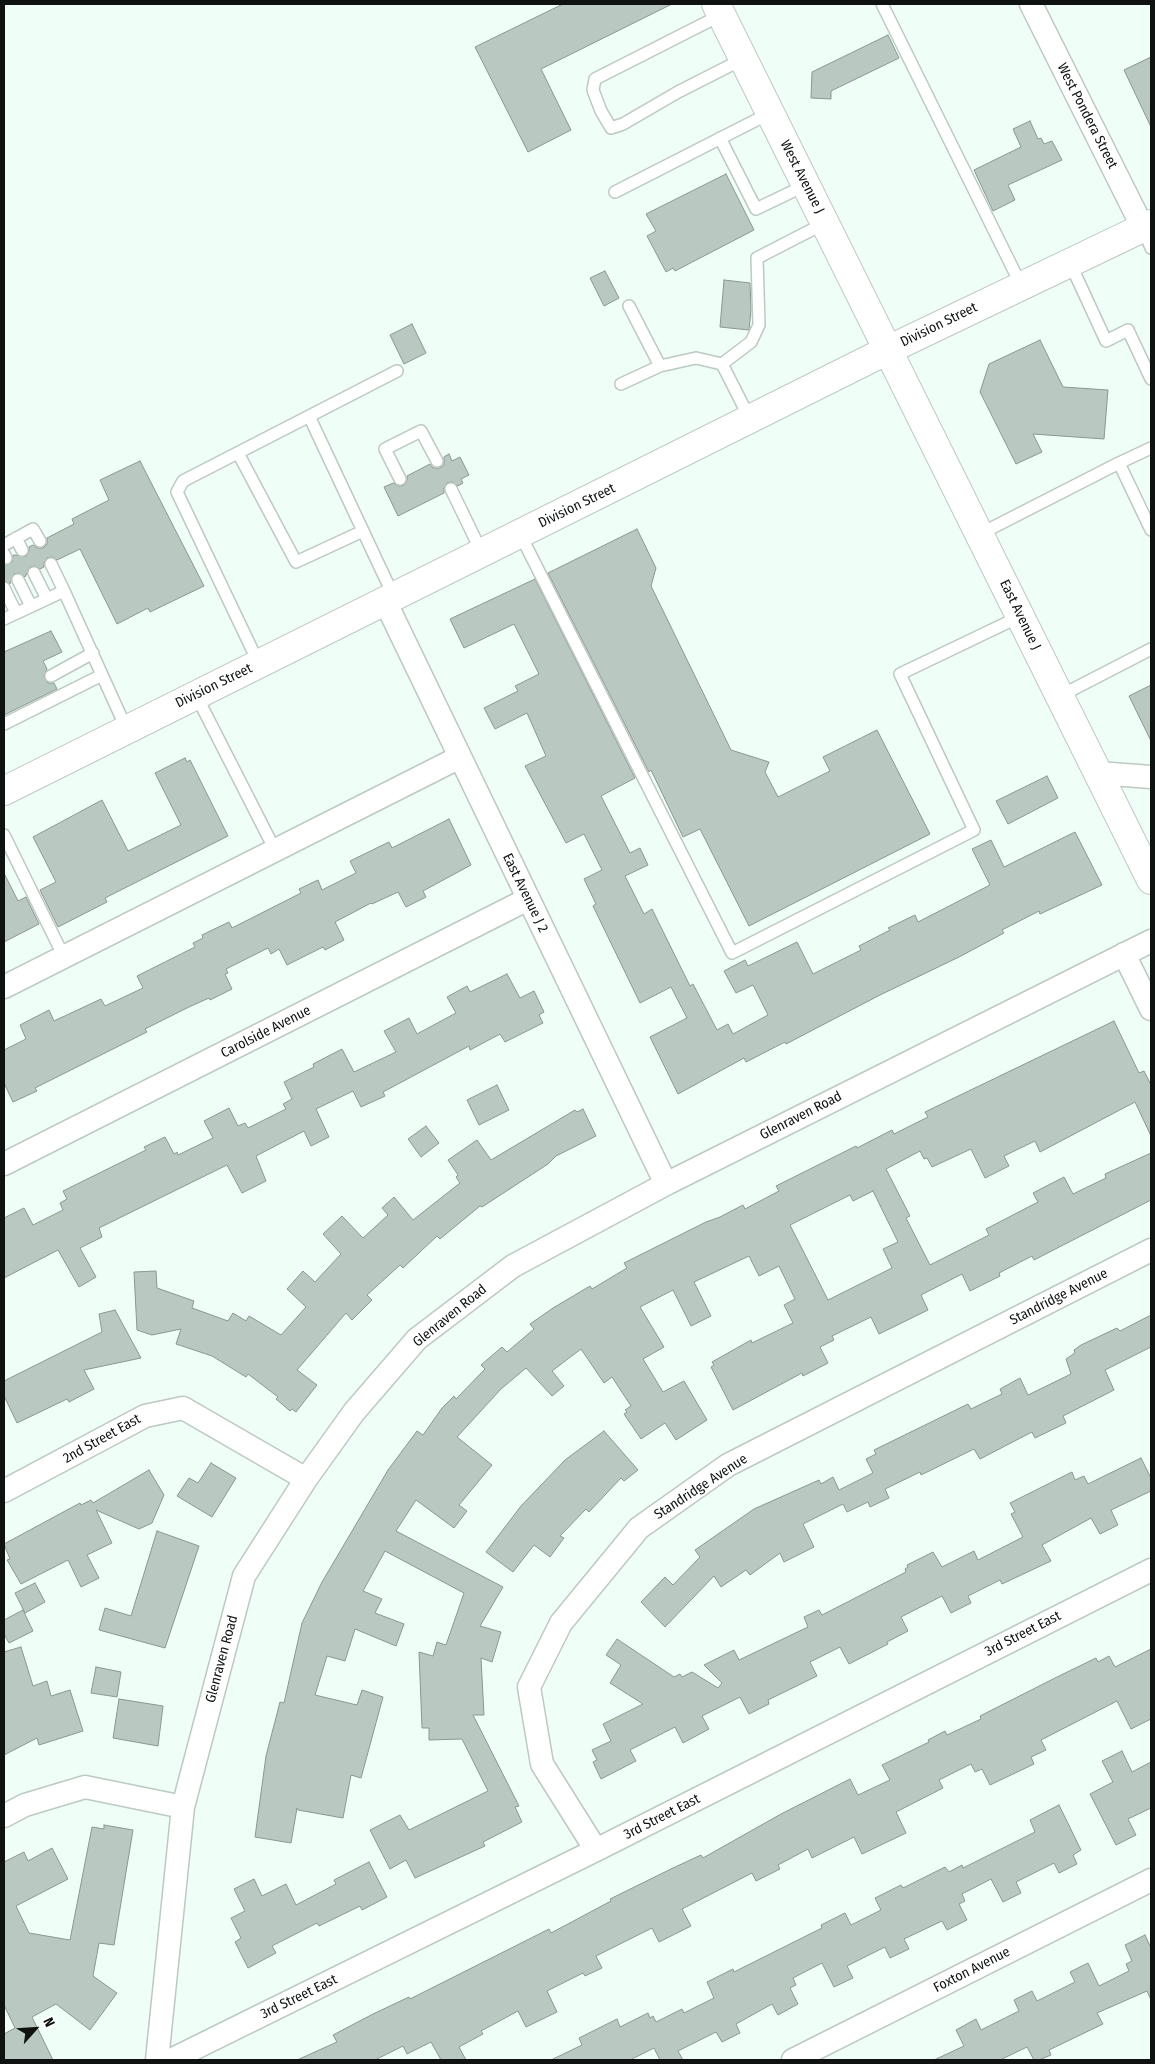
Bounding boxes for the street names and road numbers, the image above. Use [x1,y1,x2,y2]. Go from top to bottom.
street label: West Pondera Street [1053,60,1121,172]
street label: West Avenue J [776,137,828,217]
street label: Division Street [898,299,980,351]
street label: Division Street [536,480,618,532]
street label: East Avenue J [996,577,1044,653]
street label: Division Street [173,660,255,712]
street label: East Avenue J 2 [499,851,551,935]
street label: Carolside Avenue [218,1002,314,1062]
street label: Glenraven Road [757,1088,845,1144]
street label: Standridge Avenue [1007,1265,1111,1329]
street label: Glenraven Road [410,1281,490,1351]
street label: 2nd Street East [60,1411,144,1467]
street label: Standridge Avenue [651,1451,751,1523]
street label: 3rd Street East [982,1608,1064,1660]
street label: Glenraven Road [202,1613,242,1705]
street label: 3rd Street East [621,1791,703,1843]
street label: Foxton Avenue [931,1944,1013,1996]
street label: 3rd Street East [258,1971,340,2023]

